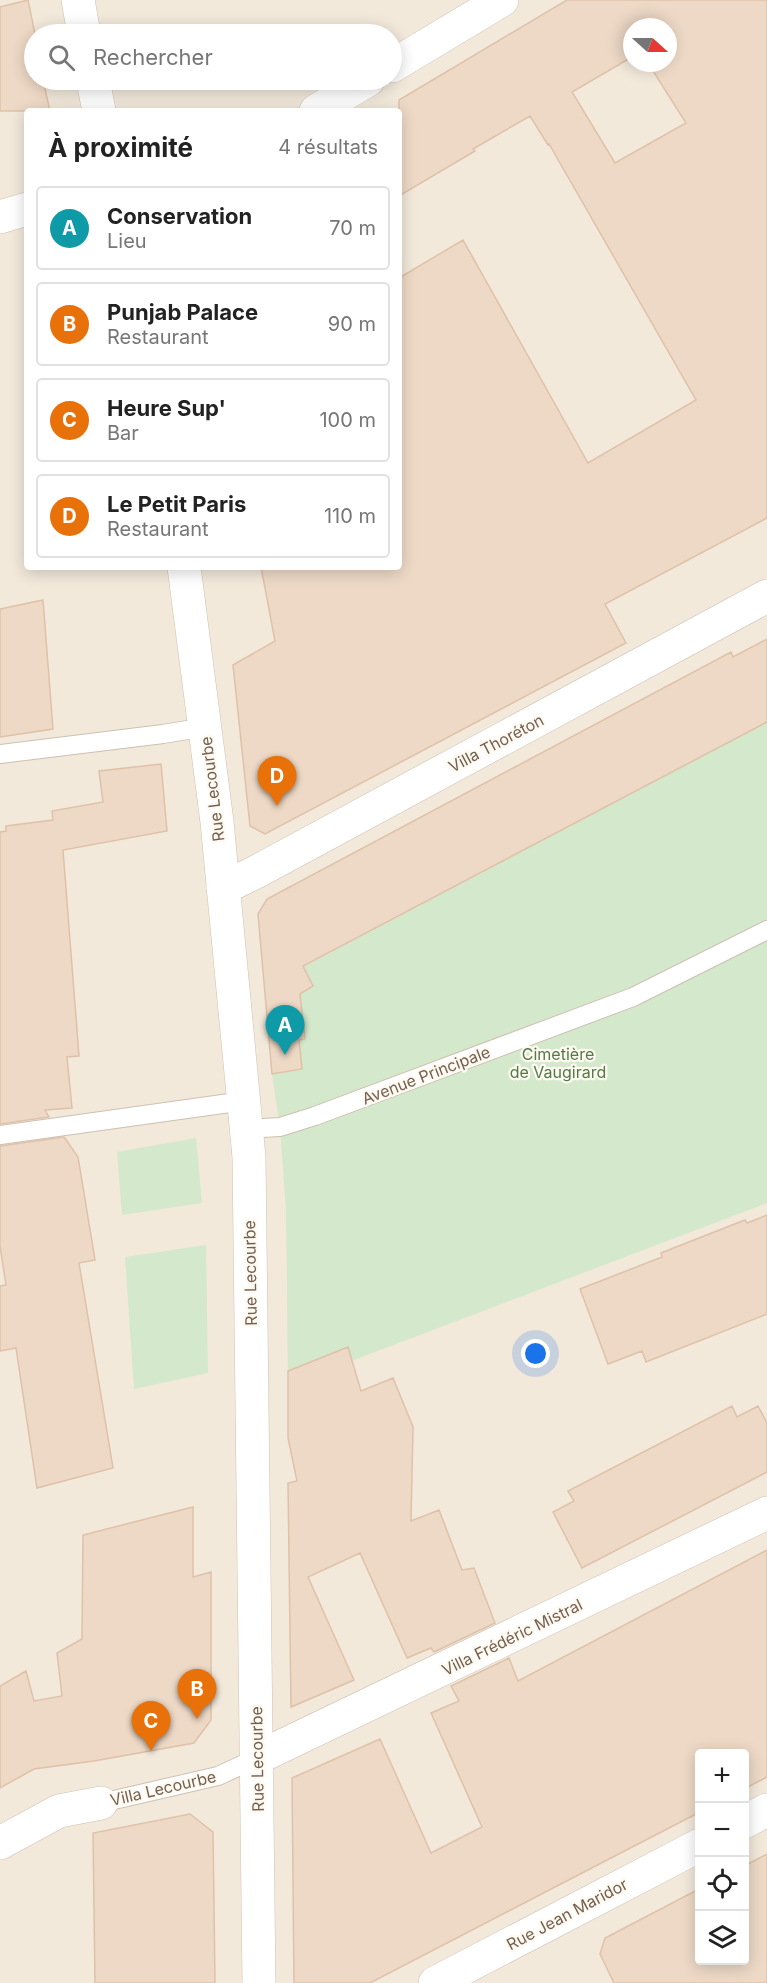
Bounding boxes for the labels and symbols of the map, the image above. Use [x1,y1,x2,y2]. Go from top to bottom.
north arrow [623,18,677,72]
street label: Villa Thoréton [445,710,547,776]
street label: Rue Lecourbe [196,735,228,843]
pin: D [258,756,296,806]
pin: A [266,1006,304,1055]
street label: Avenue Principale [359,1041,493,1109]
park label: Cimetière de Vaugirard [510,1044,606,1082]
street label: Rue Lecourbe [239,1220,261,1326]
your location [521,1339,550,1368]
street label: Villa Frédéric Mistral [438,1594,586,1680]
pin: B [178,1670,216,1719]
pin: C [132,1702,170,1751]
street label: Rue Lecourbe [246,1706,268,1812]
street label: Villa Lecourbe [108,1766,218,1810]
street label: Rue Jean Maridor [503,1874,631,1954]

